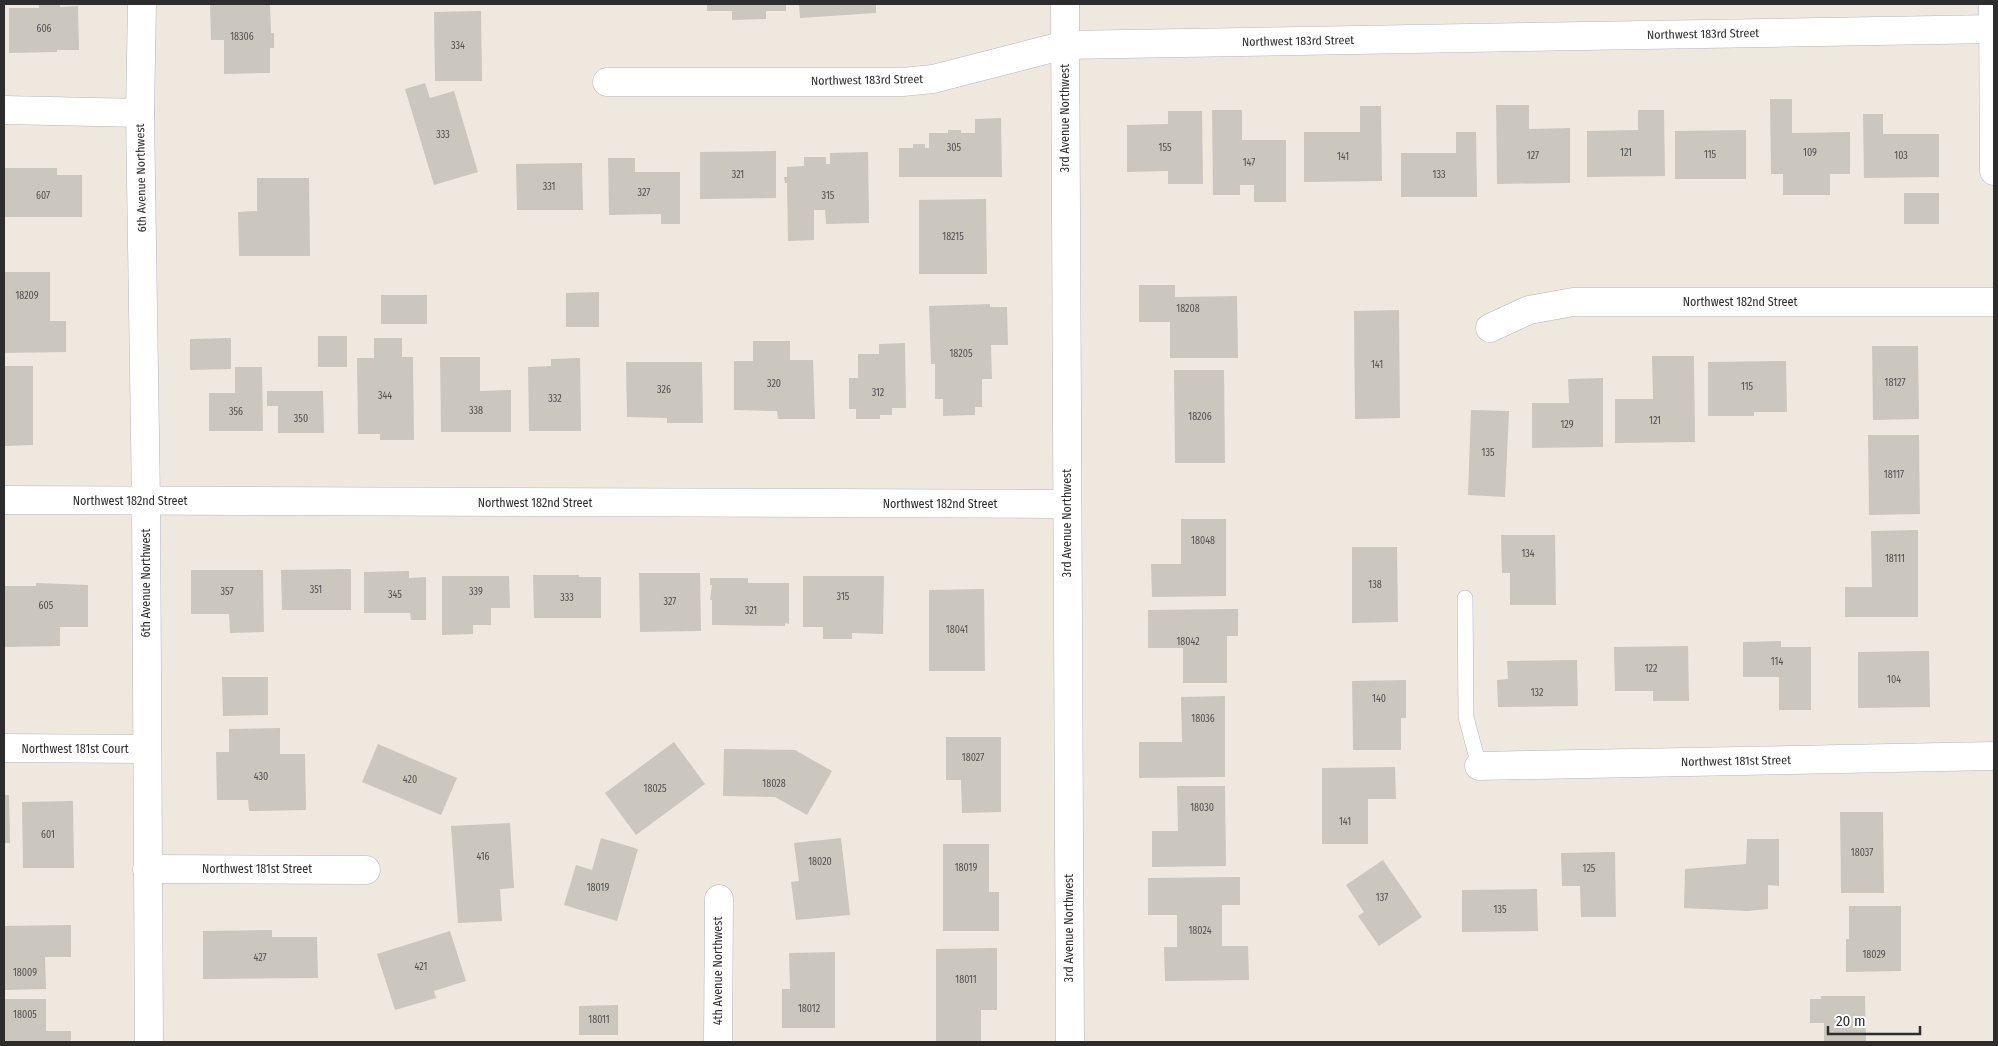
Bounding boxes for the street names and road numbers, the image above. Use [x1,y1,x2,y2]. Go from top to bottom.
street label: Northwest 183rd Street [1647,26,1759,42]
street label: Northwest 183rd Street [1242,33,1354,49]
street label: 3rd Avenue Northwest [1058,64,1072,172]
street label: Northwest 183rd Street [811,72,923,88]
street label: 6th Avenue Northwest [133,123,149,233]
street label: Northwest 182nd Street [1683,295,1797,309]
street label: 3rd Avenue Northwest [1060,469,1074,577]
street label: Northwest 182nd Street [73,494,187,508]
street label: Northwest 182nd Street [478,496,592,510]
street label: Northwest 182nd Street [883,497,997,511]
street label: 6th Avenue Northwest [139,529,153,637]
street label: Northwest 181st Court [21,742,129,756]
street label: Northwest 181st Street [1681,753,1791,769]
street label: Northwest 181st Street [202,862,312,876]
street label: 3rd Avenue Northwest [1062,874,1076,982]
street label: 4th Avenue Northwest [711,917,725,1025]

